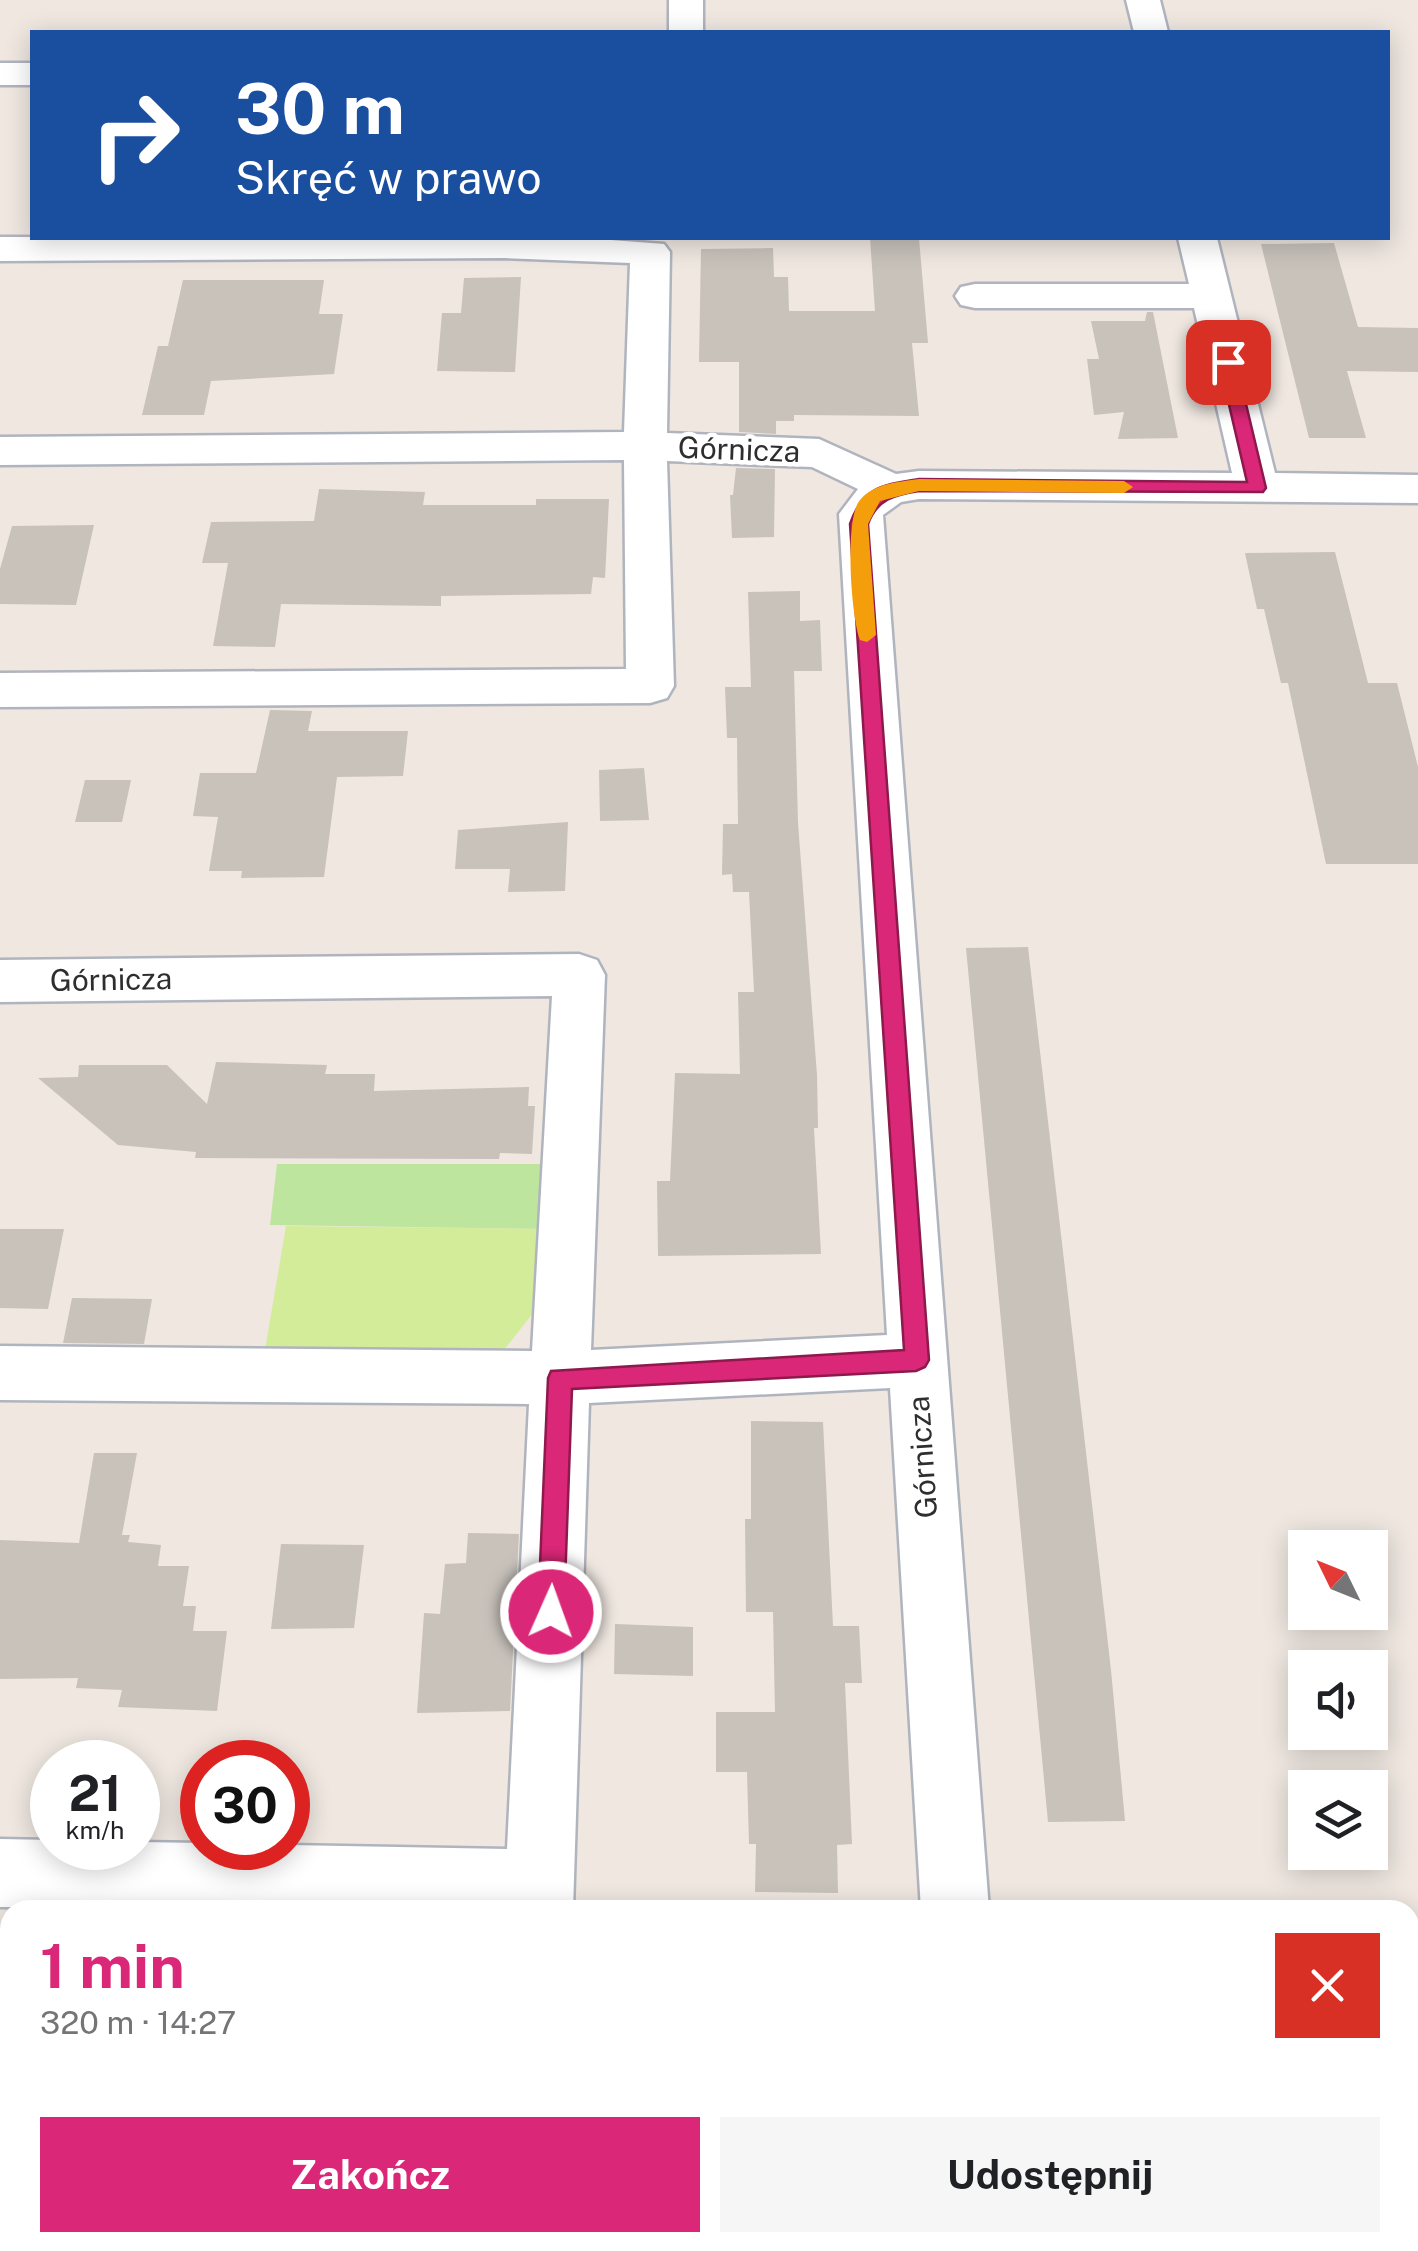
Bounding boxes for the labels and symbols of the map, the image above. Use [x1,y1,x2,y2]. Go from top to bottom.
pin [1186,320,1271,405]
street label: Górnicza [677,429,801,469]
street label: Górnicza [49,960,173,998]
street label: Górnicza [900,1395,944,1519]
north arrow [1288,1530,1388,1630]
position arrow [499,1560,603,1664]
speed limit sign: 30 [180,1740,310,1870]

